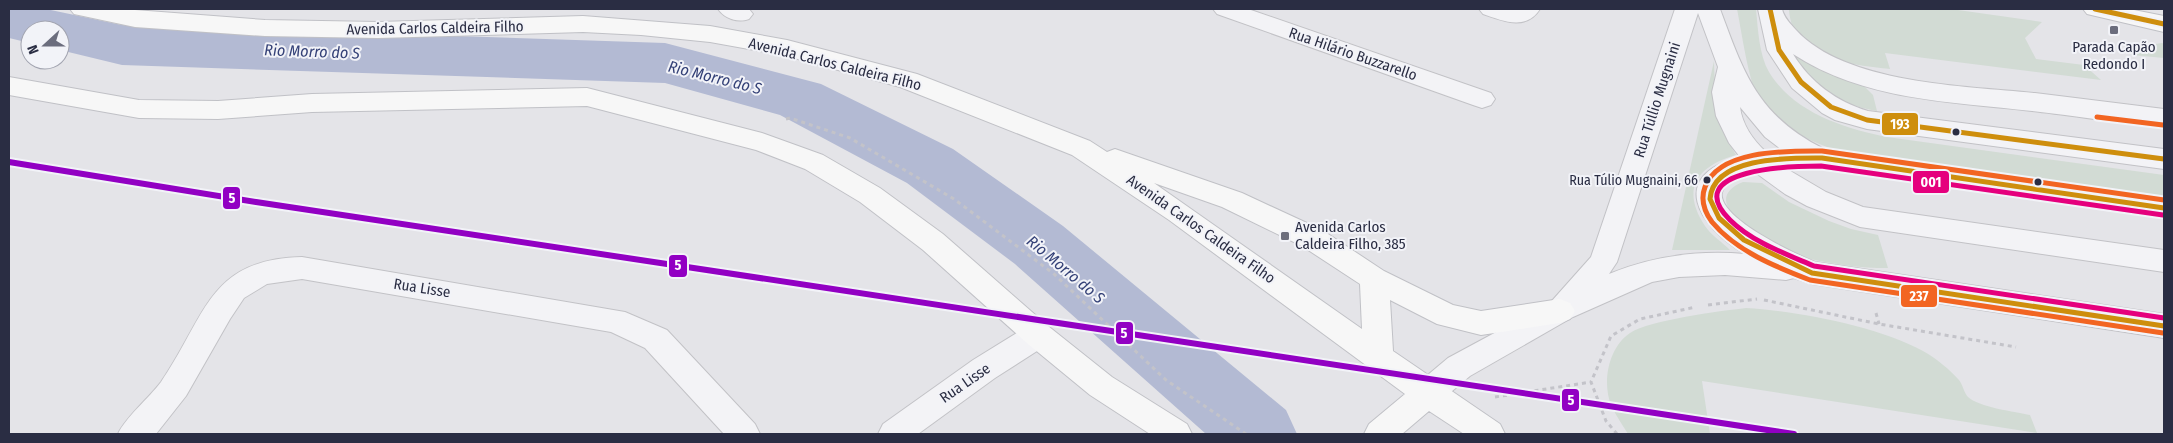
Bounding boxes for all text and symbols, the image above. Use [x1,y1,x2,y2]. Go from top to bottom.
street label: Avenida Carlos Caldeira Filho [346,17,524,39]
north arrow [20,20,70,70]
street label: Rua Hilário Buzzarello [1286,24,1420,84]
marker: Parada Capão Redondo I [2108,24,2120,36]
street label: Avenida Carlos Caldeira Filho [747,34,923,94]
place label: Parada Capão Redondo I [2072,38,2156,73]
water label: Rio Morro do S [264,40,360,63]
street label: Rua Túllio Mugnaini [1630,40,1684,160]
text: N [24,43,43,56]
water label: Rio Morro do S [666,57,764,98]
line badge: 193 [1881,112,1919,136]
text: 193 [1890,116,1910,133]
unlabelled marker [1951,127,1961,137]
line badge: 001 [1912,170,1950,194]
street label: Avenida Carlos Caldeira Filho [1123,171,1279,287]
place label: Rua Túlio Mugnaini, 66 [1569,172,1698,189]
text: 001 [1921,174,1941,191]
marker: Rua Túlio Mugnaini, 66 [1702,175,1712,185]
unlabelled marker [2033,177,2043,187]
line badge: 5 [222,186,241,210]
text: 5 [229,190,236,207]
place label: Avenida Carlos Caldeira Filho, 385 [1295,218,1406,253]
marker: Avenida Carlos Caldeira Filho, 385 [1279,230,1291,242]
water label: Rio Morro do S [1023,231,1109,307]
line badge: 5 [668,254,688,278]
text: 5 [675,257,682,274]
street label: Rua Lisse [392,275,452,301]
line badge: 237 [1900,284,1938,308]
text: 237 [1909,288,1929,305]
line badge: 5 [1115,321,1134,345]
text: 5 [1121,325,1128,342]
street label: Rua Lisse [936,359,994,407]
line badge: 5 [1561,388,1580,412]
text: 5 [1568,392,1575,409]

